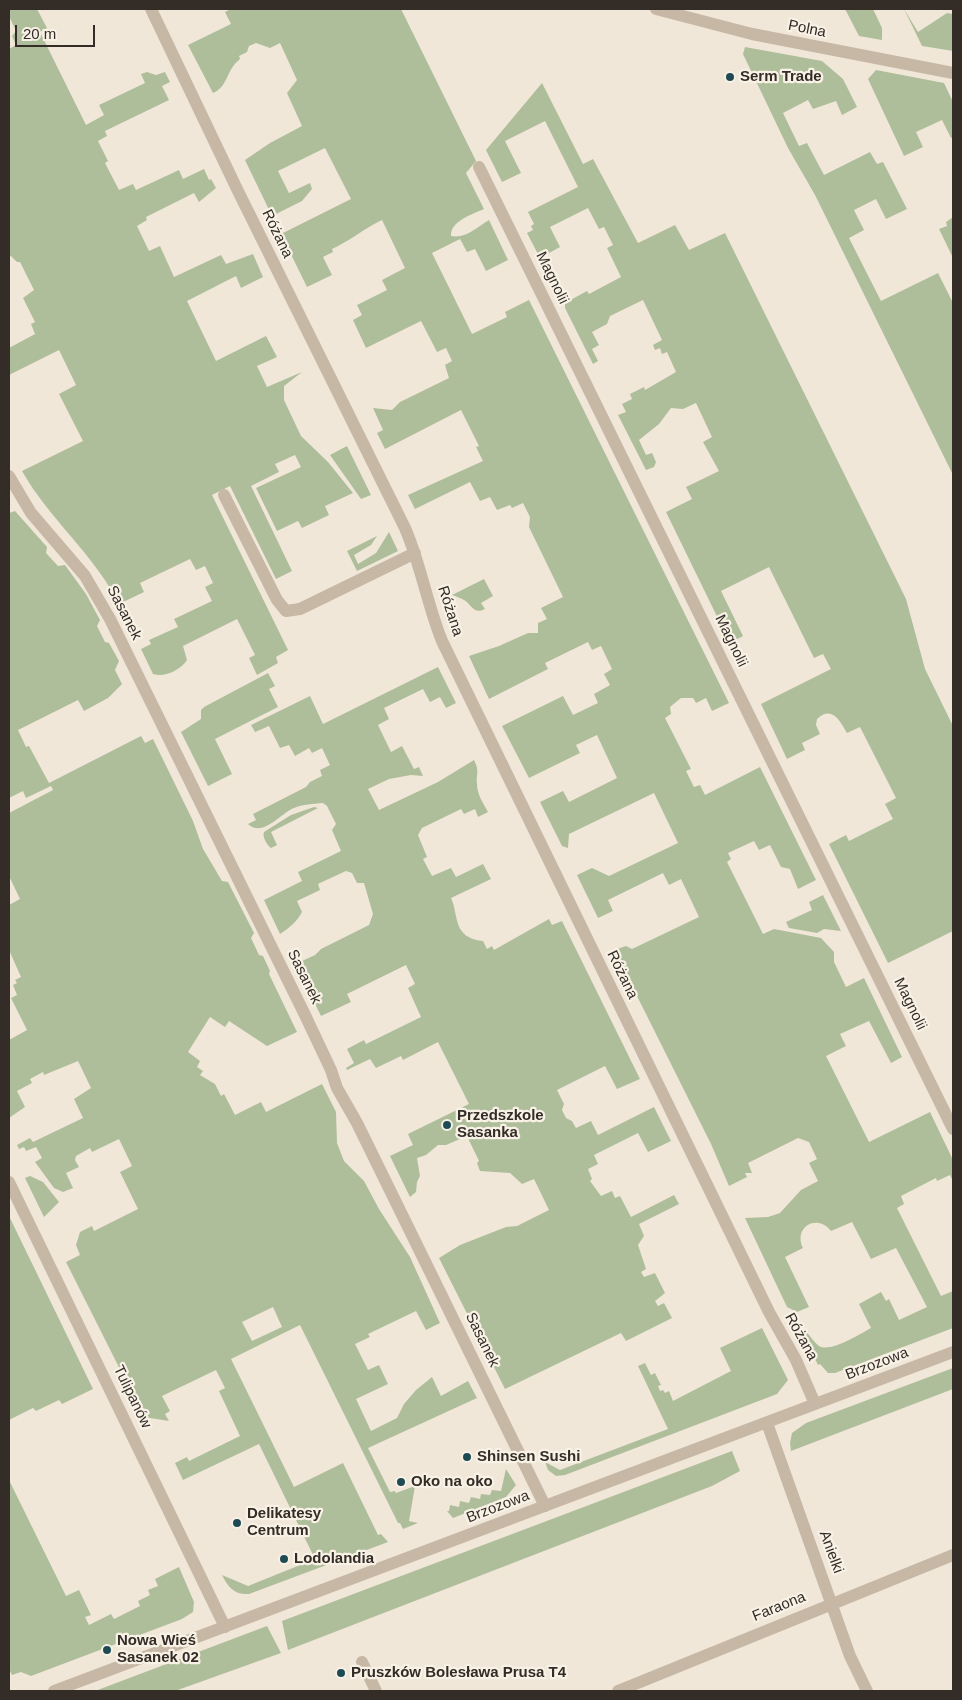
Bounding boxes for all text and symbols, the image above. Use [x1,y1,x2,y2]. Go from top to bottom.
scale bar [18,15,98,47]
street label: Polna [786,17,828,41]
text: 20 m [23,25,56,42]
place label: Serm Trade [740,68,822,86]
marker: Serm Trade [724,71,736,83]
street label: Różana [258,207,296,261]
street label: Magnolii [532,249,572,307]
street label: Sasanek [103,583,145,643]
street label: Różana [433,584,467,638]
street label: Magnolii [711,612,751,670]
street label: Sasanek [283,947,325,1007]
street label: Różana [603,948,641,1002]
street label: Magnolii [890,975,930,1033]
place label: Przedszkole Sasanka [457,1107,544,1142]
marker: Przedszkole Sasanka [441,1119,453,1131]
street label: Sasanek [461,1310,503,1370]
street label: Różana [781,1310,821,1364]
street label: Brzozowa [843,1344,911,1384]
street label: Tulipanów [109,1363,155,1431]
place label: Shinsen Sushi [477,1448,580,1466]
marker: Shinsen Sushi [461,1451,473,1463]
place label: Oko na oko [411,1473,493,1491]
marker: Oko na oko [395,1476,407,1488]
street label: Brzozowa [464,1487,532,1527]
place label: Delikatesy Centrum [247,1505,321,1540]
marker: Delikatesy Centrum [231,1517,243,1529]
street label: Anielki [815,1528,847,1576]
place label: Lodolandia [294,1550,374,1568]
marker: Lodolandia [278,1553,290,1565]
street label: Faraona [750,1588,808,1626]
place label: Nowa Wieś Sasanek 02 [117,1632,199,1667]
marker: Nowa Wieś Sasanek 02 [101,1644,113,1656]
place label: Pruszków Bolesława Prusa T4 [351,1664,566,1682]
marker: Pruszków Bolesława Prusa T4 [335,1667,347,1679]

